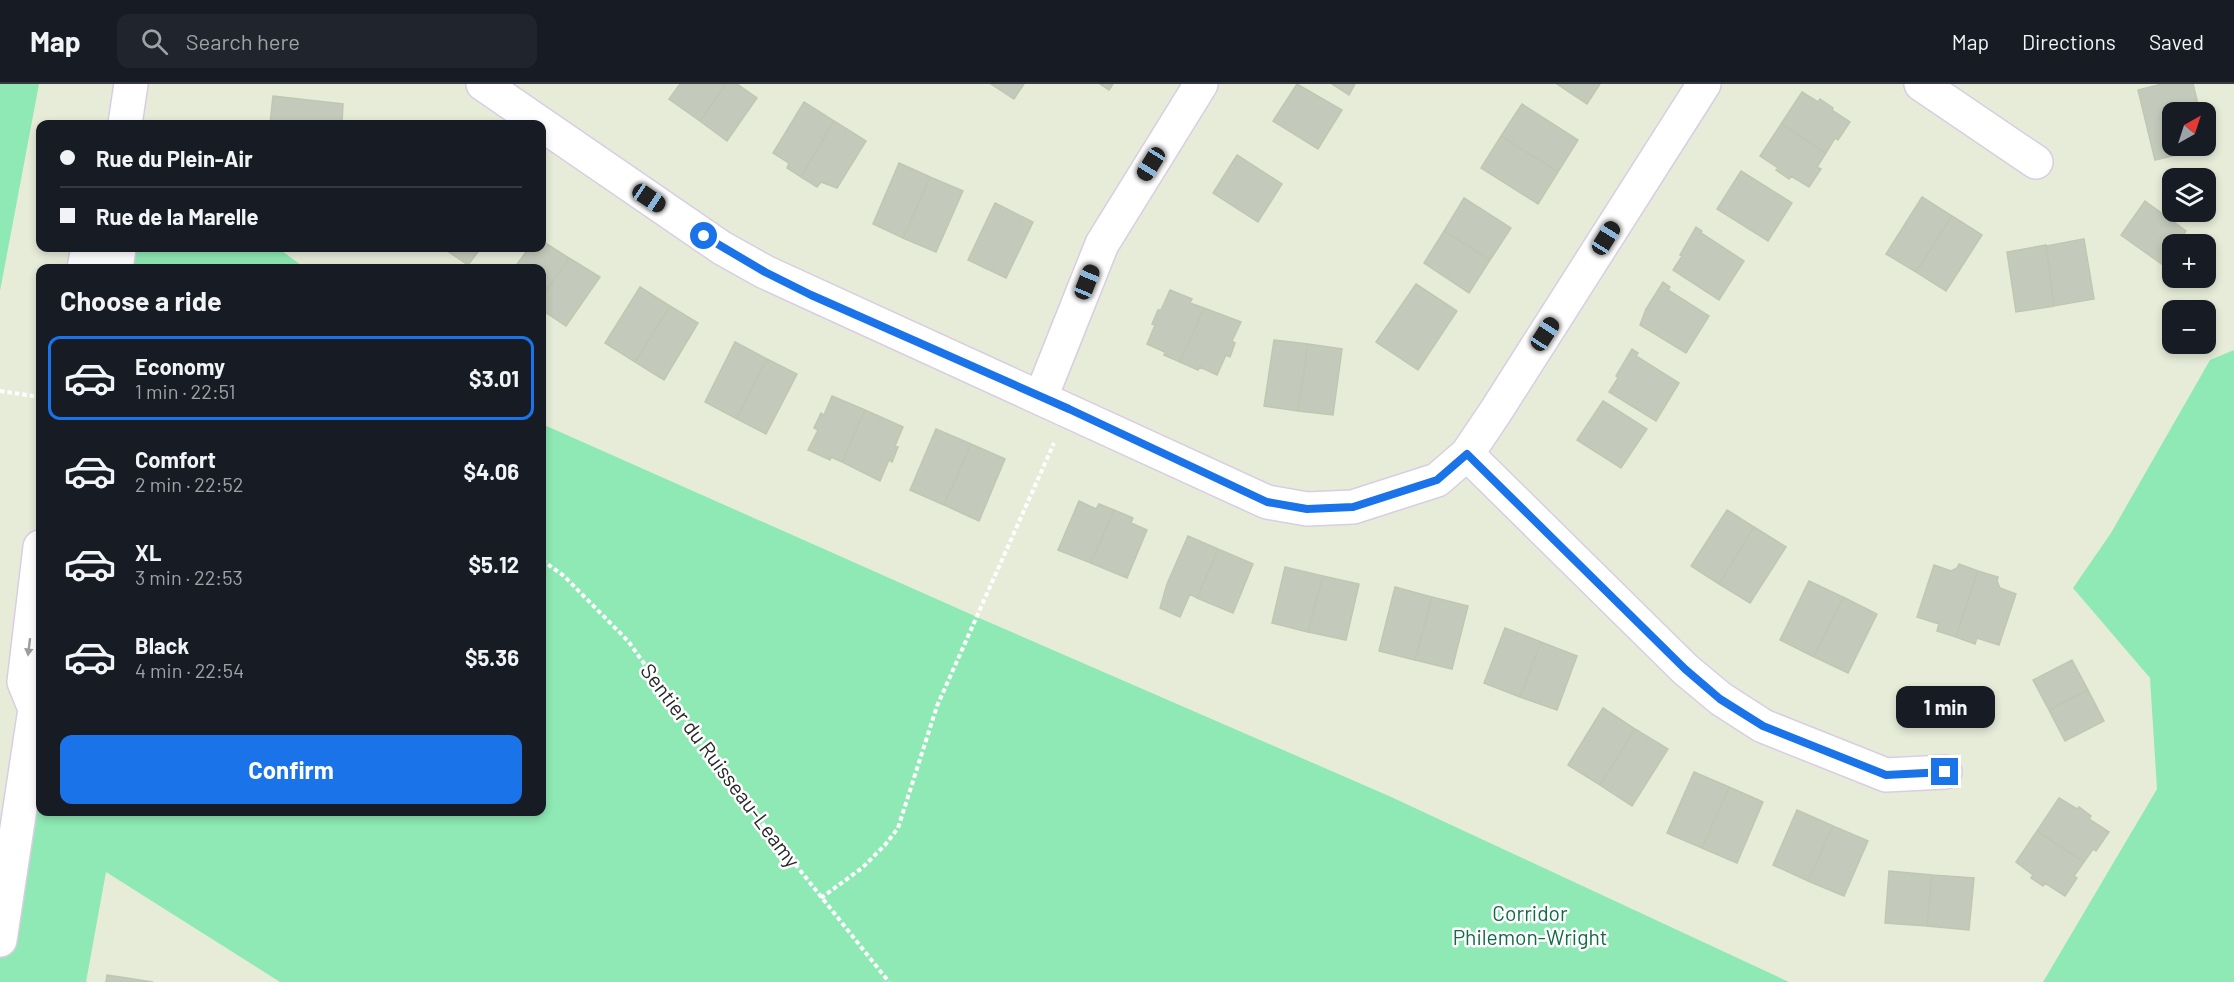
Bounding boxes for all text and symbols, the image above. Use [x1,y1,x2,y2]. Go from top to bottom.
search box [117,14,537,68]
text: Map [30,24,81,58]
icon: search [138,25,171,58]
text: Search here [186,28,300,54]
text: Map [1952,29,1989,54]
text: Directions [2022,29,2116,54]
text: Saved [2149,29,2204,54]
north arrow [2162,102,2216,156]
map controls [2162,102,2216,354]
car [1134,144,1168,184]
text: Rue du Plein-Air [96,145,253,171]
button: layers [2162,168,2216,222]
car [629,180,669,216]
text: Rue de la Marelle [96,203,258,229]
car [1589,218,1623,258]
route start [690,222,717,249]
button: + [2162,234,2216,288]
car [1072,262,1102,302]
text: Choose a ride [60,284,222,316]
button: − [2162,300,2216,354]
car [1528,314,1562,354]
icon: car [63,351,117,405]
text: Economy [135,353,225,379]
text: $3.01 [469,365,519,391]
text: 1 min · 22:51 [135,379,236,403]
icon: car [63,444,117,498]
text: Comfort [135,446,216,472]
text: $4.06 [463,458,519,484]
text: 2 min · 22:52 [135,472,244,496]
icon: car [63,537,117,591]
text: XL [135,539,161,565]
text: $5.12 [469,551,519,577]
text: 3 min · 22:53 [135,565,243,589]
icon: car [63,630,117,684]
text: Black [135,632,189,658]
one-way arrow [24,638,33,657]
text: $5.36 [465,644,519,670]
text: 4 min · 22:54 [135,658,244,682]
street label: Sentier du Ruisseau-Leamy [636,658,806,872]
callout: 1 min [1896,685,1994,727]
text: 1 min [1924,695,1967,719]
button: Confirm [60,735,522,804]
route end [1931,758,1958,785]
park label: Corridor Philemon-Wright [1453,900,1607,949]

